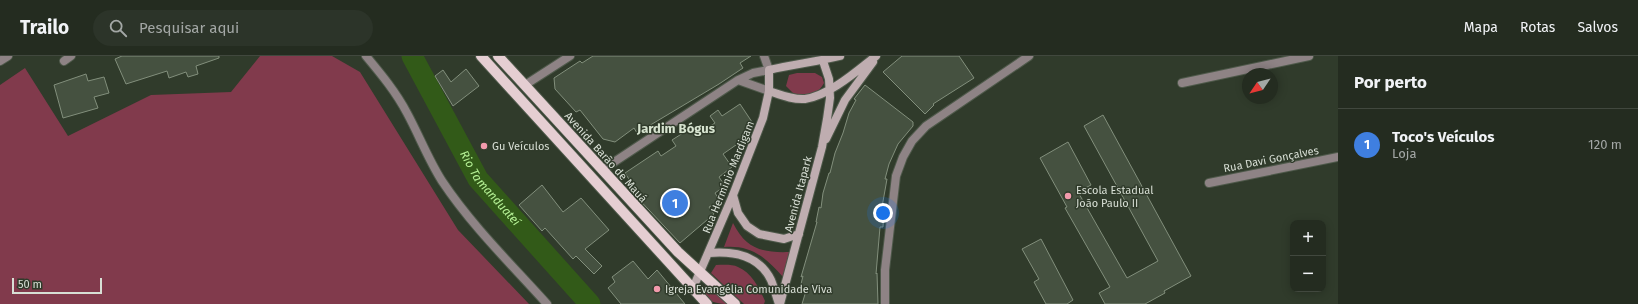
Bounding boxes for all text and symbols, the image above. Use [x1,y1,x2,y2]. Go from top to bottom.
search box [93,10,373,46]
text: Trailo [20,16,69,39]
icon: search [107,17,129,39]
text: Pesquisar aqui [139,19,239,37]
text: Mapa [1464,19,1498,36]
text: Rotas [1520,19,1555,36]
text: Salvos [1577,19,1618,36]
north arrow [1242,68,1278,104]
text: Por perto [1354,72,1427,93]
street label: Avenida Barão de Mauá [562,110,650,205]
street label: Rua Hermínio Mardigam [700,119,757,235]
district label: Jardim Bógus [636,121,716,136]
text: Toco's Veículos [1392,128,1494,146]
text: 1 [1364,137,1370,152]
text: 120 m [1588,137,1622,152]
place label: Gu Veículos [492,140,549,153]
marker: Gu Veículos [479,141,489,151]
street label: Rua Davi Gonçalves [1222,144,1320,175]
text: Loja [1392,146,1416,161]
water label: Rio Tamanduateí [457,148,524,229]
street label: Avenida Itapark [782,154,815,234]
place label: Escola Estadual João Paulo II [1076,184,1153,210]
pin: 1 [662,188,688,218]
marker: Escola Estadual João Paulo II [1063,191,1073,201]
your location [873,203,893,223]
map controls [1290,220,1326,292]
button: + [1290,220,1326,256]
button: − [1290,256,1326,292]
scale bar [12,276,102,295]
text: 50 m [18,278,42,291]
place label: Igreja Evangélia Comunidade Viva [665,283,832,296]
marker: Igreja Evangélia Comunidade Viva [652,284,662,294]

